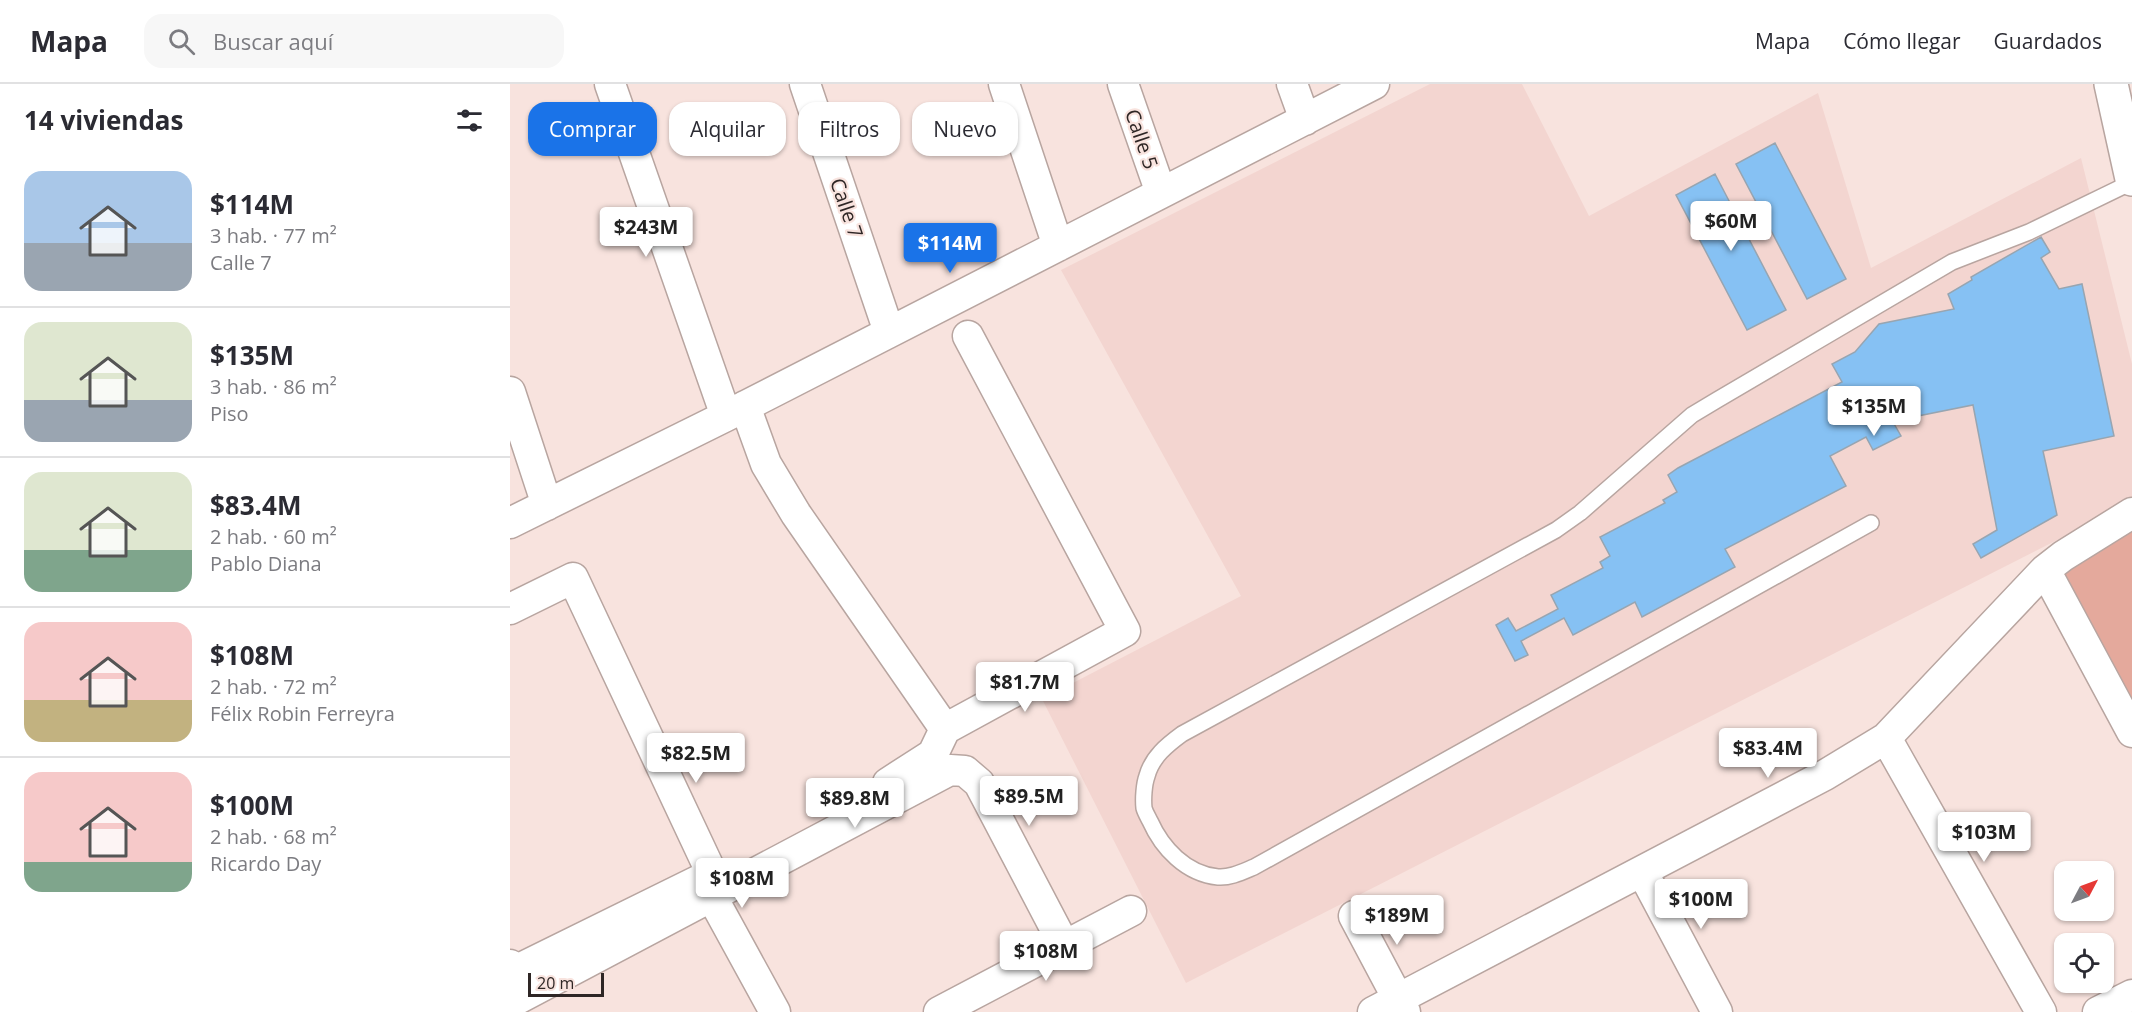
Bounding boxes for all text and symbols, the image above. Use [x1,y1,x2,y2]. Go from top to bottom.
search box [144,14,564,68]
text: Mapa [30,22,108,60]
icon: search [165,25,198,58]
text: Buscar aquí [213,26,333,56]
text: Mapa [1755,27,1810,55]
text: Cómo llegar [1843,27,1961,55]
text: Guardados [1994,27,2102,55]
text: 14 viviendas [24,102,183,138]
chip: Comprar [528,102,657,156]
chip: Alquilar [669,102,786,156]
chip: Filtros [798,102,900,156]
chip: Nuevo [912,102,1018,156]
icon: filters [453,104,486,137]
street label: Calle 5 [1119,105,1165,173]
street label: Calle 7 [824,174,870,242]
text: $114M [210,186,294,222]
icon: home [72,195,144,267]
pin: $60M [1695,201,1767,252]
pin: $243M [604,207,688,258]
text: $60M [1704,207,1758,234]
text: $243M [614,213,678,240]
text: 3 hab. · 77 m² [210,222,337,249]
pin: $114M [908,223,992,274]
text: $114M [918,229,982,256]
text: Calle 7 [210,249,272,276]
text: $135M [210,337,294,373]
icon: home [72,346,144,418]
text: 3 hab. · 86 m² [210,373,337,400]
pin: $135M [1832,386,1916,437]
text: $135M [1842,392,1906,419]
text: Piso [210,400,249,427]
text: $83.4M [210,487,301,523]
icon: home [72,496,144,568]
text: 2 hab. · 60 m² [210,523,337,550]
text: Pablo Diana [210,550,322,577]
text: $108M [210,637,294,673]
icon: home [72,646,144,718]
pin: $81.7M [976,662,1074,713]
text: $81.7M [990,668,1060,695]
text: 2 hab. · 72 m² [210,673,337,700]
text: Félix Robin Ferreyra [210,700,395,727]
pin: $83.4M [1719,728,1817,779]
pin: $82.5M [647,733,745,784]
text: $83.4M [1733,734,1803,761]
text: $82.5M [661,739,731,766]
pin: $89.5M [980,776,1078,827]
pin: $89.8M [806,778,904,829]
text: $89.5M [994,782,1064,809]
text: $89.8M [820,784,890,811]
text: $100M [210,787,294,823]
icon: home [72,796,144,868]
pin: $103M [1942,812,2026,863]
text: $103M [1952,818,2016,845]
text: 2 hab. · 68 m² [210,823,337,850]
text: Ricardo Day [210,850,321,877]
pin: $108M [700,858,784,909]
north arrow [2054,861,2114,921]
map controls [2054,861,2114,993]
text: $108M [710,864,774,891]
pin: $100M [1659,879,1743,930]
text: $100M [1669,885,1733,912]
pin: $189M [1355,895,1439,946]
text: $189M [1365,901,1429,928]
pin: $108M [1004,931,1088,982]
button: locate [2054,933,2114,993]
text: $108M [1014,937,1078,964]
scale bar [528,970,604,998]
text: 20 m [537,972,574,994]

